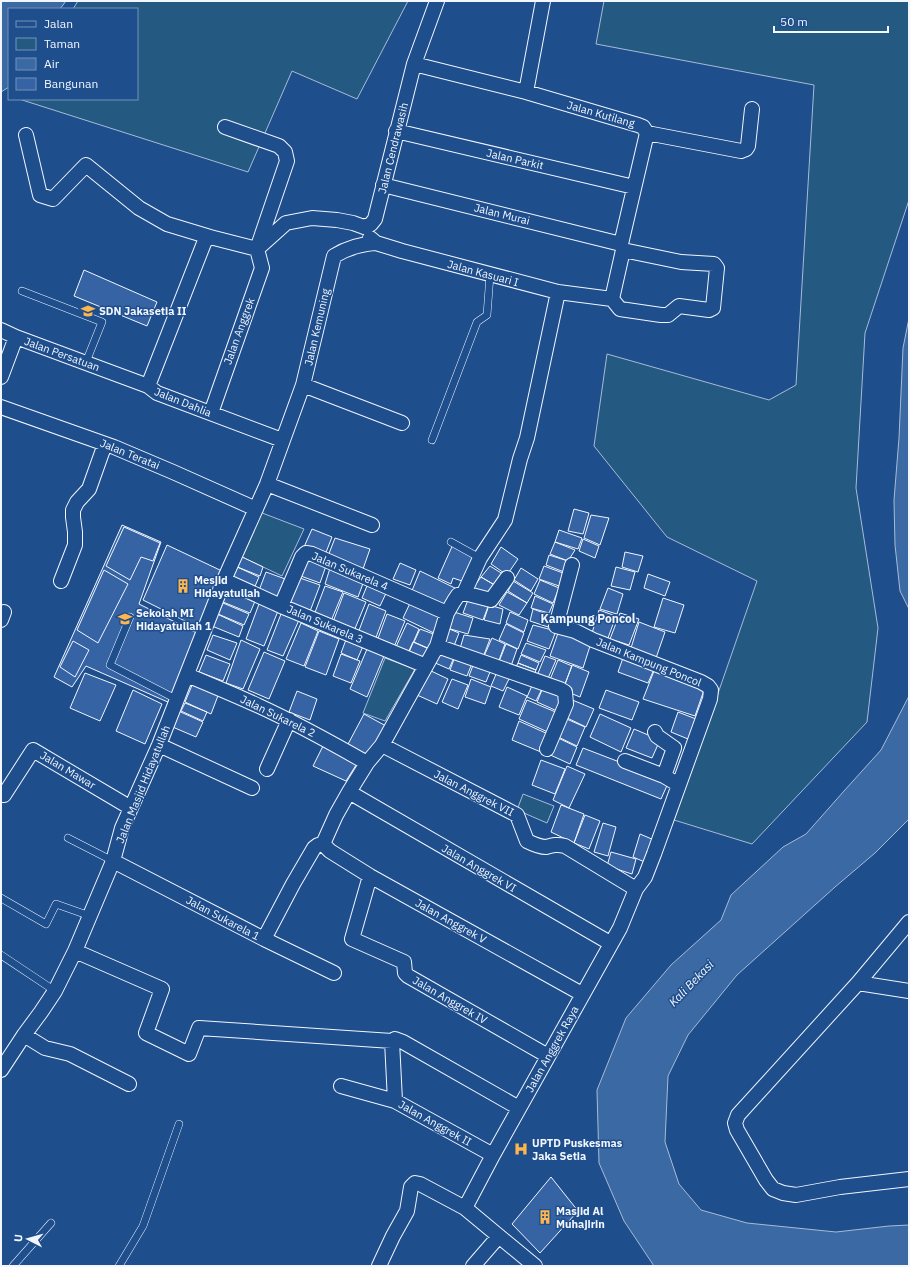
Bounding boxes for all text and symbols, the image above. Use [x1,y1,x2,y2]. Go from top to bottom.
legend [8,8,138,100]
scale bar [774,8,888,34]
text: 50 m [780,14,808,29]
text: Jalan [44,16,73,31]
text: Taman [44,36,80,51]
text: Air [44,56,60,71]
text: Bangunan [44,76,98,91]
street label: Jalan Kutilang [566,98,637,130]
street label: Jalan Cendrawasih [375,101,411,195]
street label: Jalan Parkit [485,146,545,172]
street label: Jalan Murai [473,200,531,228]
street label: Jalan Kasuari I [446,257,520,289]
street label: Jalan Kemuning [301,287,333,367]
street label: Jalan Anggrek [220,296,258,366]
school or university icon: SDN Jakasetia II [80,303,96,319]
place label: SDN Jakasetia II [99,304,187,318]
street label: Jalan Persatuan [22,334,102,374]
street label: Jalan Dahlia [152,384,214,420]
street label: Jalan Teratai [98,436,162,472]
street label: Jalan Sukarela 4 [310,549,391,594]
place label: Mesjid Hidayatullah [194,573,260,600]
building icon: Mesjid Hidayatullah [175,578,191,594]
street label: Jalan Sukarela 3 [285,602,365,646]
place label: Sekolah MI Hidayatullah 1 [136,606,212,633]
school or university icon: Sekolah MI Hidayatullah 1 [117,611,133,627]
district label: Kampung Poncol [541,611,636,626]
street label: Jalan Kampung Poncol [594,634,704,690]
street label: Jalan Sukarela 2 [238,692,318,740]
street label: Jalan Masjid Hidayatullah [113,723,173,845]
street label: Jalan Mawar [38,748,98,792]
street label: Jalan Anggrek VII [432,767,516,819]
street label: Jalan Anggrek VI [439,841,519,895]
street label: Jalan Sukarela 1 [184,893,263,944]
street label: Jalan Anggrek V [413,896,489,946]
water label: Kali Bekasi [665,956,717,1009]
street label: Jalan Anggrek IV [410,973,490,1027]
street label: Jalan Anggrek Raya [522,1003,582,1095]
street label: Jalan Anggrek II [396,1097,474,1149]
place label: UPTD Puskesmas Jaka Setia [532,1136,623,1163]
hospital icon: UPTD Puskesmas Jaka Setia [513,1141,529,1157]
place label: Masjid Al Muhajirin [556,1204,605,1231]
building icon: Masjid Al Muhajirin [537,1209,553,1225]
north arrow [8,1219,48,1259]
text: U [11,1233,25,1242]

